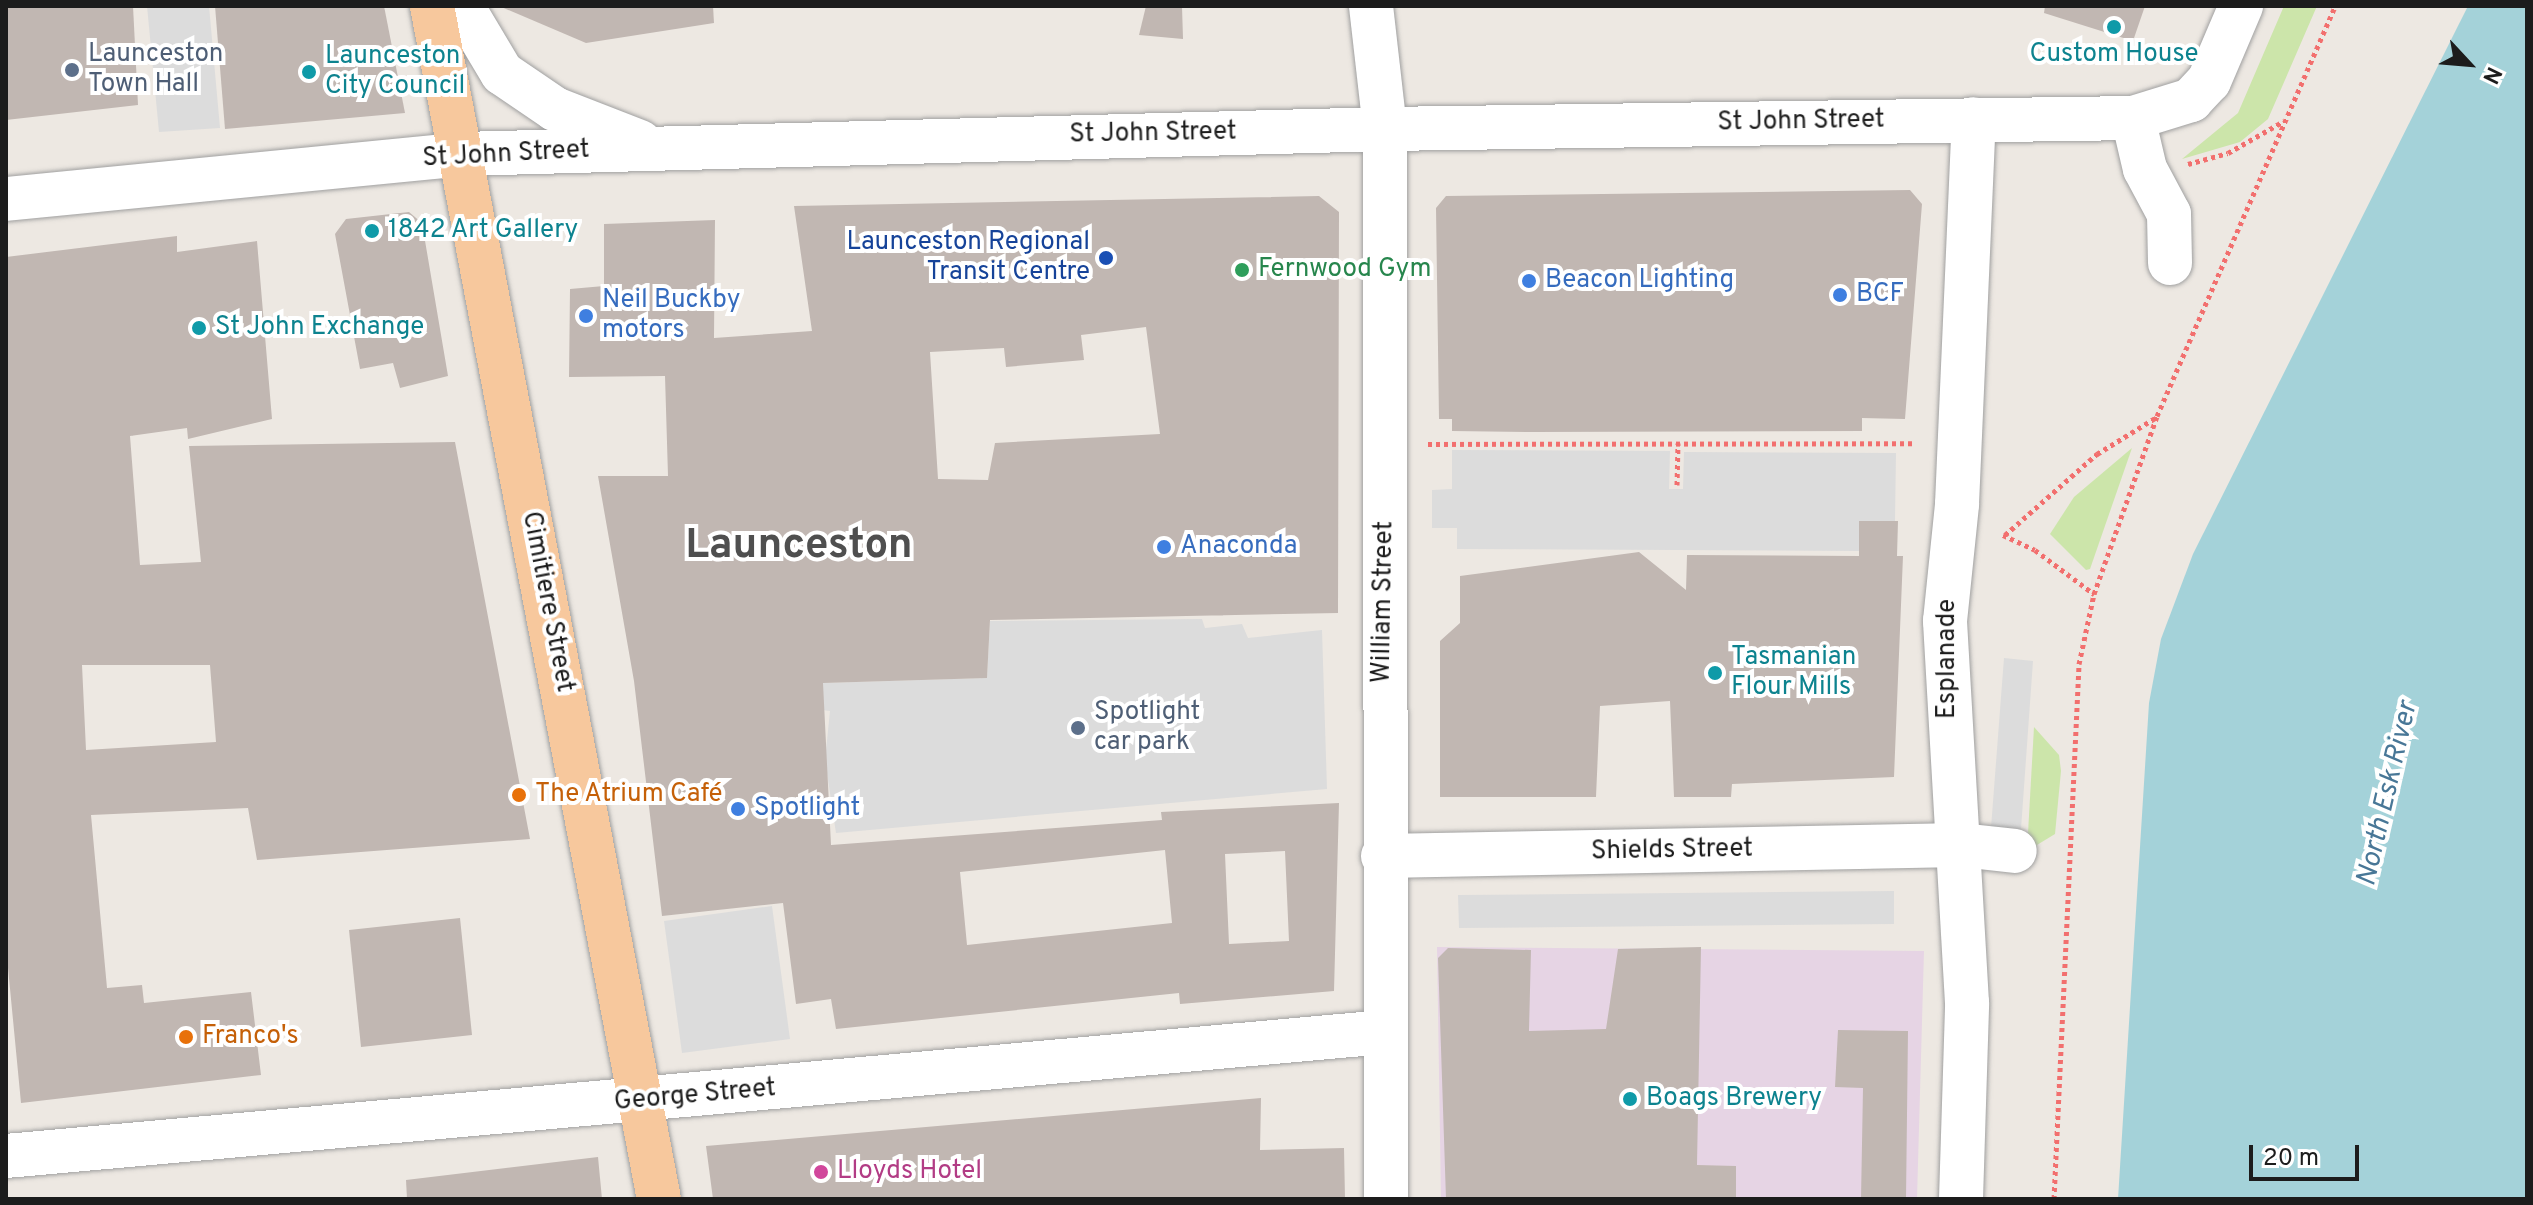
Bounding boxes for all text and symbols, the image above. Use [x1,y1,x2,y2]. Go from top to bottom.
marker: Custom House [2105,18,2123,36]
north arrow [2429,24,2509,104]
place label: Launceston Town Hall [88,39,224,100]
place label: Custom House [2030,39,2198,71]
place label: Launceston City Council [325,41,465,102]
marker: Launceston Town Hall [63,61,81,79]
text: N [2475,62,2507,88]
marker: Launceston City Council [300,63,318,81]
street label: St John Street [1717,105,1885,139]
street label: St John Street [1069,117,1237,151]
street label: St John Street [422,135,590,175]
place label: 1842 Art Gallery [388,215,579,247]
marker: 1842 Art Gallery [363,222,381,240]
place label: Launceston Regional Transit Centre [846,227,1090,288]
marker: Launceston Regional Transit Centre [1097,249,1115,267]
place label: Fernwood Gym [1258,254,1431,286]
marker: Fernwood Gym [1233,261,1251,279]
place label: Beacon Lighting [1545,265,1734,297]
marker: Beacon Lighting [1520,272,1538,290]
place label: BCF [1856,279,1904,311]
place label: Neil Buckby motors [602,285,741,346]
marker: BCF [1831,286,1849,304]
marker: Neil Buckby motors [577,307,595,325]
place label: St John Exchange [215,312,424,344]
marker: St John Exchange [190,319,208,337]
street label: Cimitiere Street [514,509,580,695]
street label: William Street [1367,521,1401,683]
district label: Launceston [685,522,913,572]
place label: Anaconda [1180,531,1297,563]
marker: Anaconda [1155,538,1173,556]
street label: Esplanade [1932,599,1964,719]
place label: Tasmanian Flour Mills [1731,642,1856,704]
marker: Tasmanian Flour Mills [1706,664,1724,682]
place label: Spotlight car park [1094,697,1200,758]
water label: North Esk River [2350,699,2426,889]
marker: Spotlight car park [1069,719,1087,737]
place label: The Atrium Café [535,779,723,811]
marker: The Atrium Café [510,786,528,804]
place label: Spotlight [754,793,860,825]
marker: Spotlight [729,800,747,818]
street label: Shields Street [1591,834,1753,868]
place label: Franco's [202,1021,299,1053]
marker: Franco's [177,1028,195,1046]
street label: George Street [613,1073,777,1119]
place label: Boags Brewery [1646,1083,1822,1115]
marker: Boags Brewery [1621,1090,1639,1108]
scale bar [2253,1129,2363,1179]
text: 20 m [2263,1144,2319,1174]
place label: Lloyds Hotel [837,1156,982,1188]
marker: Lloyds Hotel [812,1163,830,1181]

